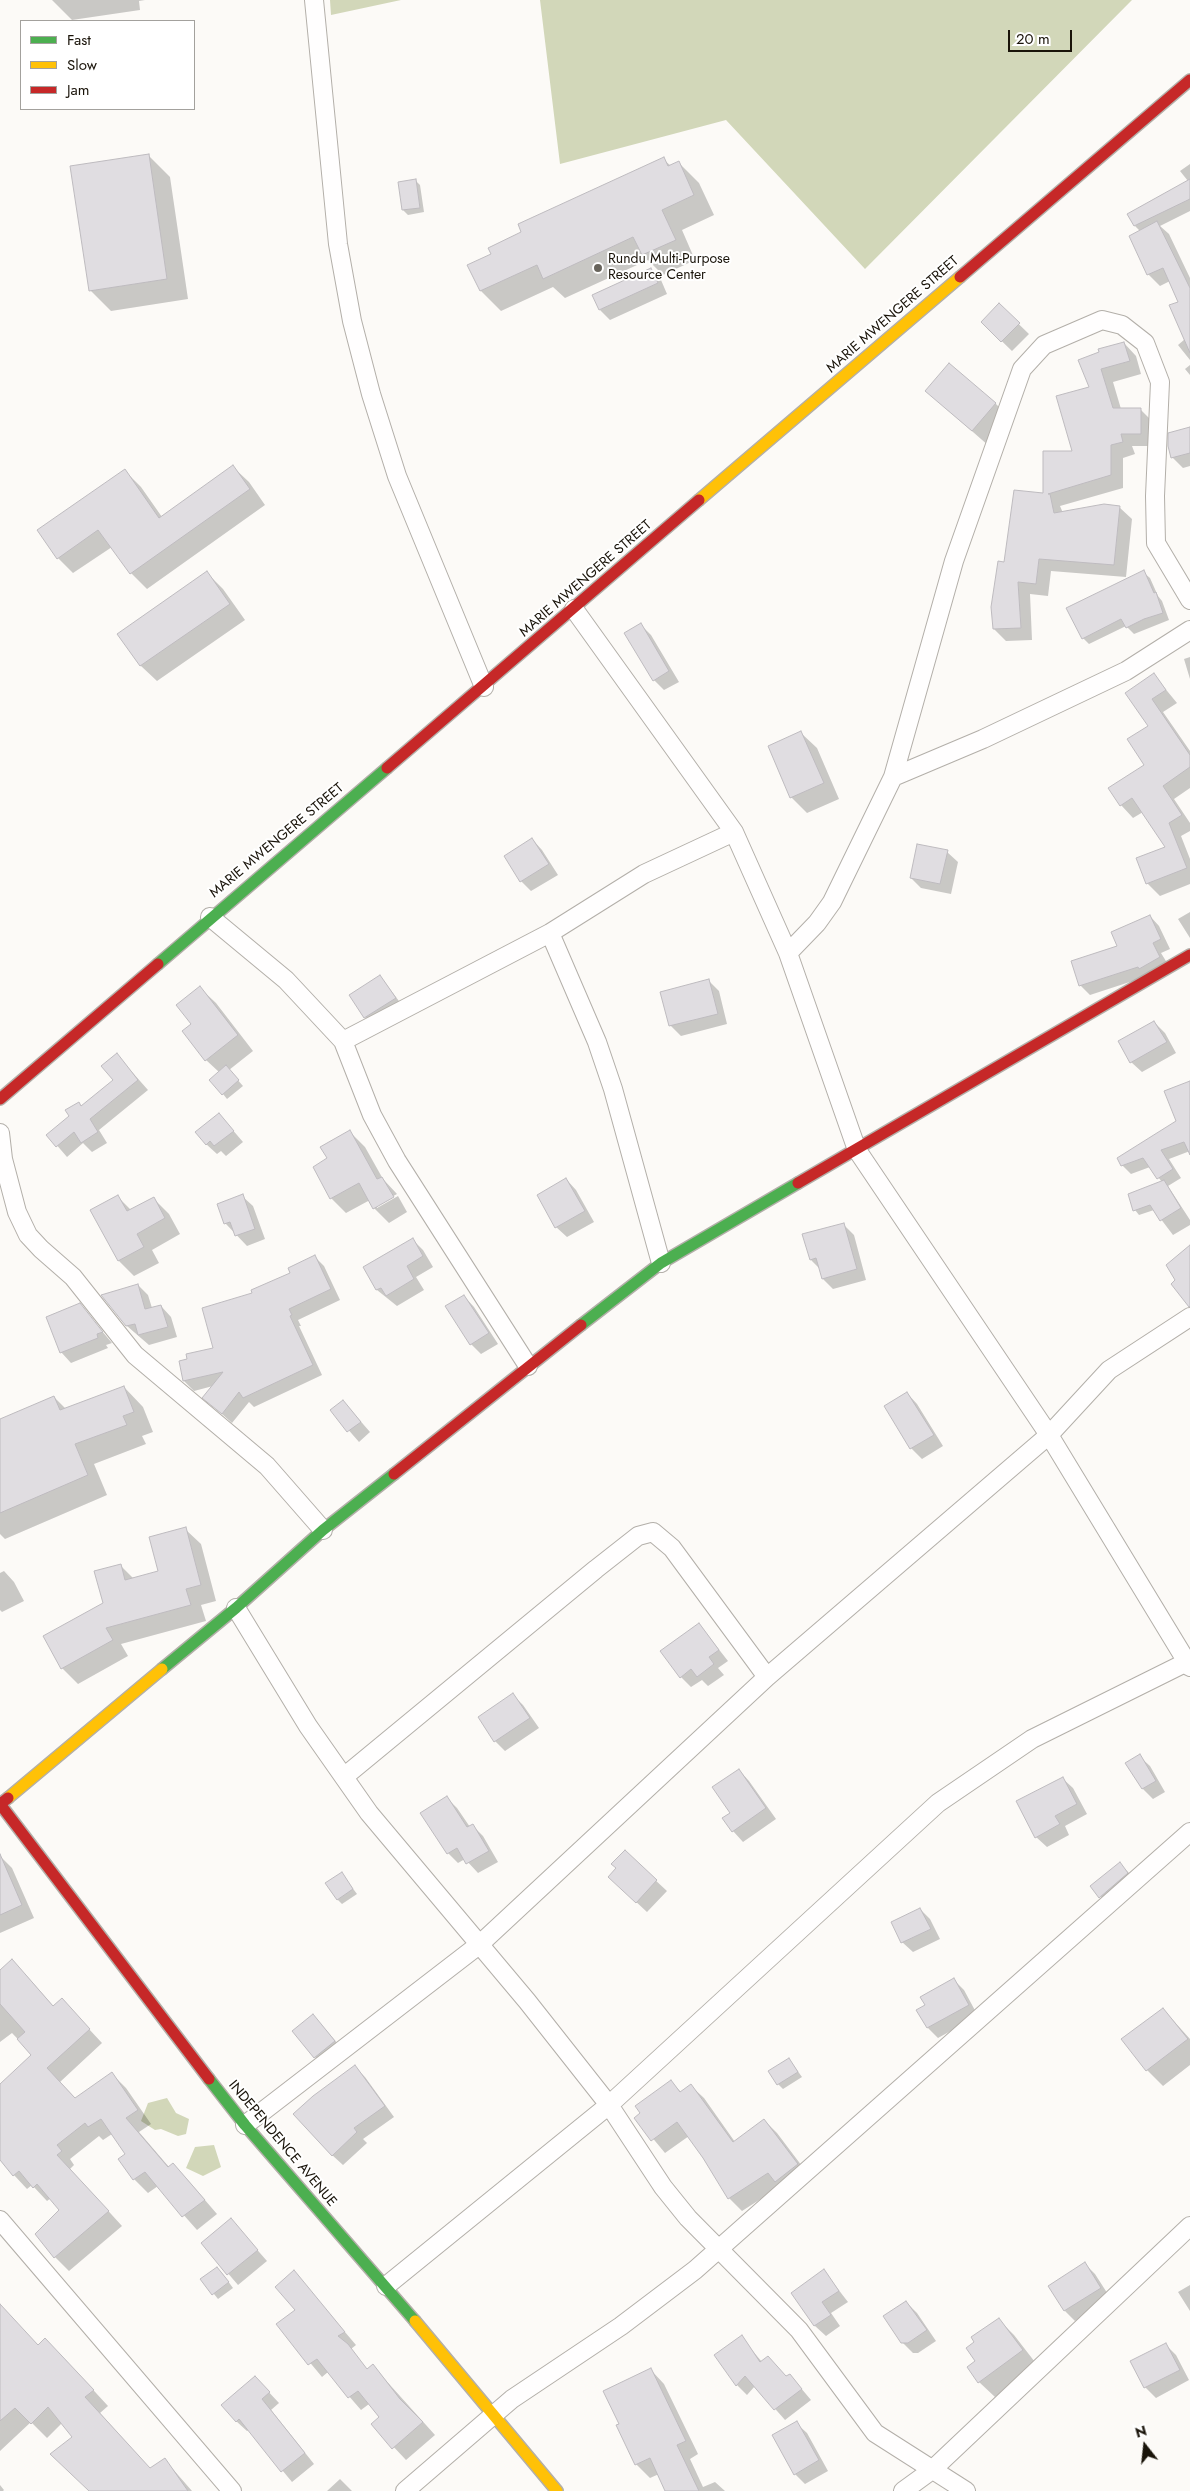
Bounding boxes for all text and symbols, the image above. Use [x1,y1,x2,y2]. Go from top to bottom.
legend [20,20,195,110]
scale bar [1010,20,1074,52]
text: 20 m [1016,28,1050,50]
text: Fast [67,29,91,51]
text: Slow [67,54,97,76]
text: Jam [67,79,90,101]
place label: Rundu Multi-Purpose Resource Center [608,252,730,284]
street label: MARIE MWENGERE STREET [823,253,963,377]
marker: Rundu Multi-Purpose Resource Center [592,262,604,274]
street label: MARIE MWENGERE STREET [516,517,656,641]
street label: MARIE MWENGERE STREET [207,780,347,902]
street label: INDEPENDENCE AVENUE [224,2078,340,2210]
text: N [1133,2420,1149,2443]
north arrow [1120,2421,1170,2471]

